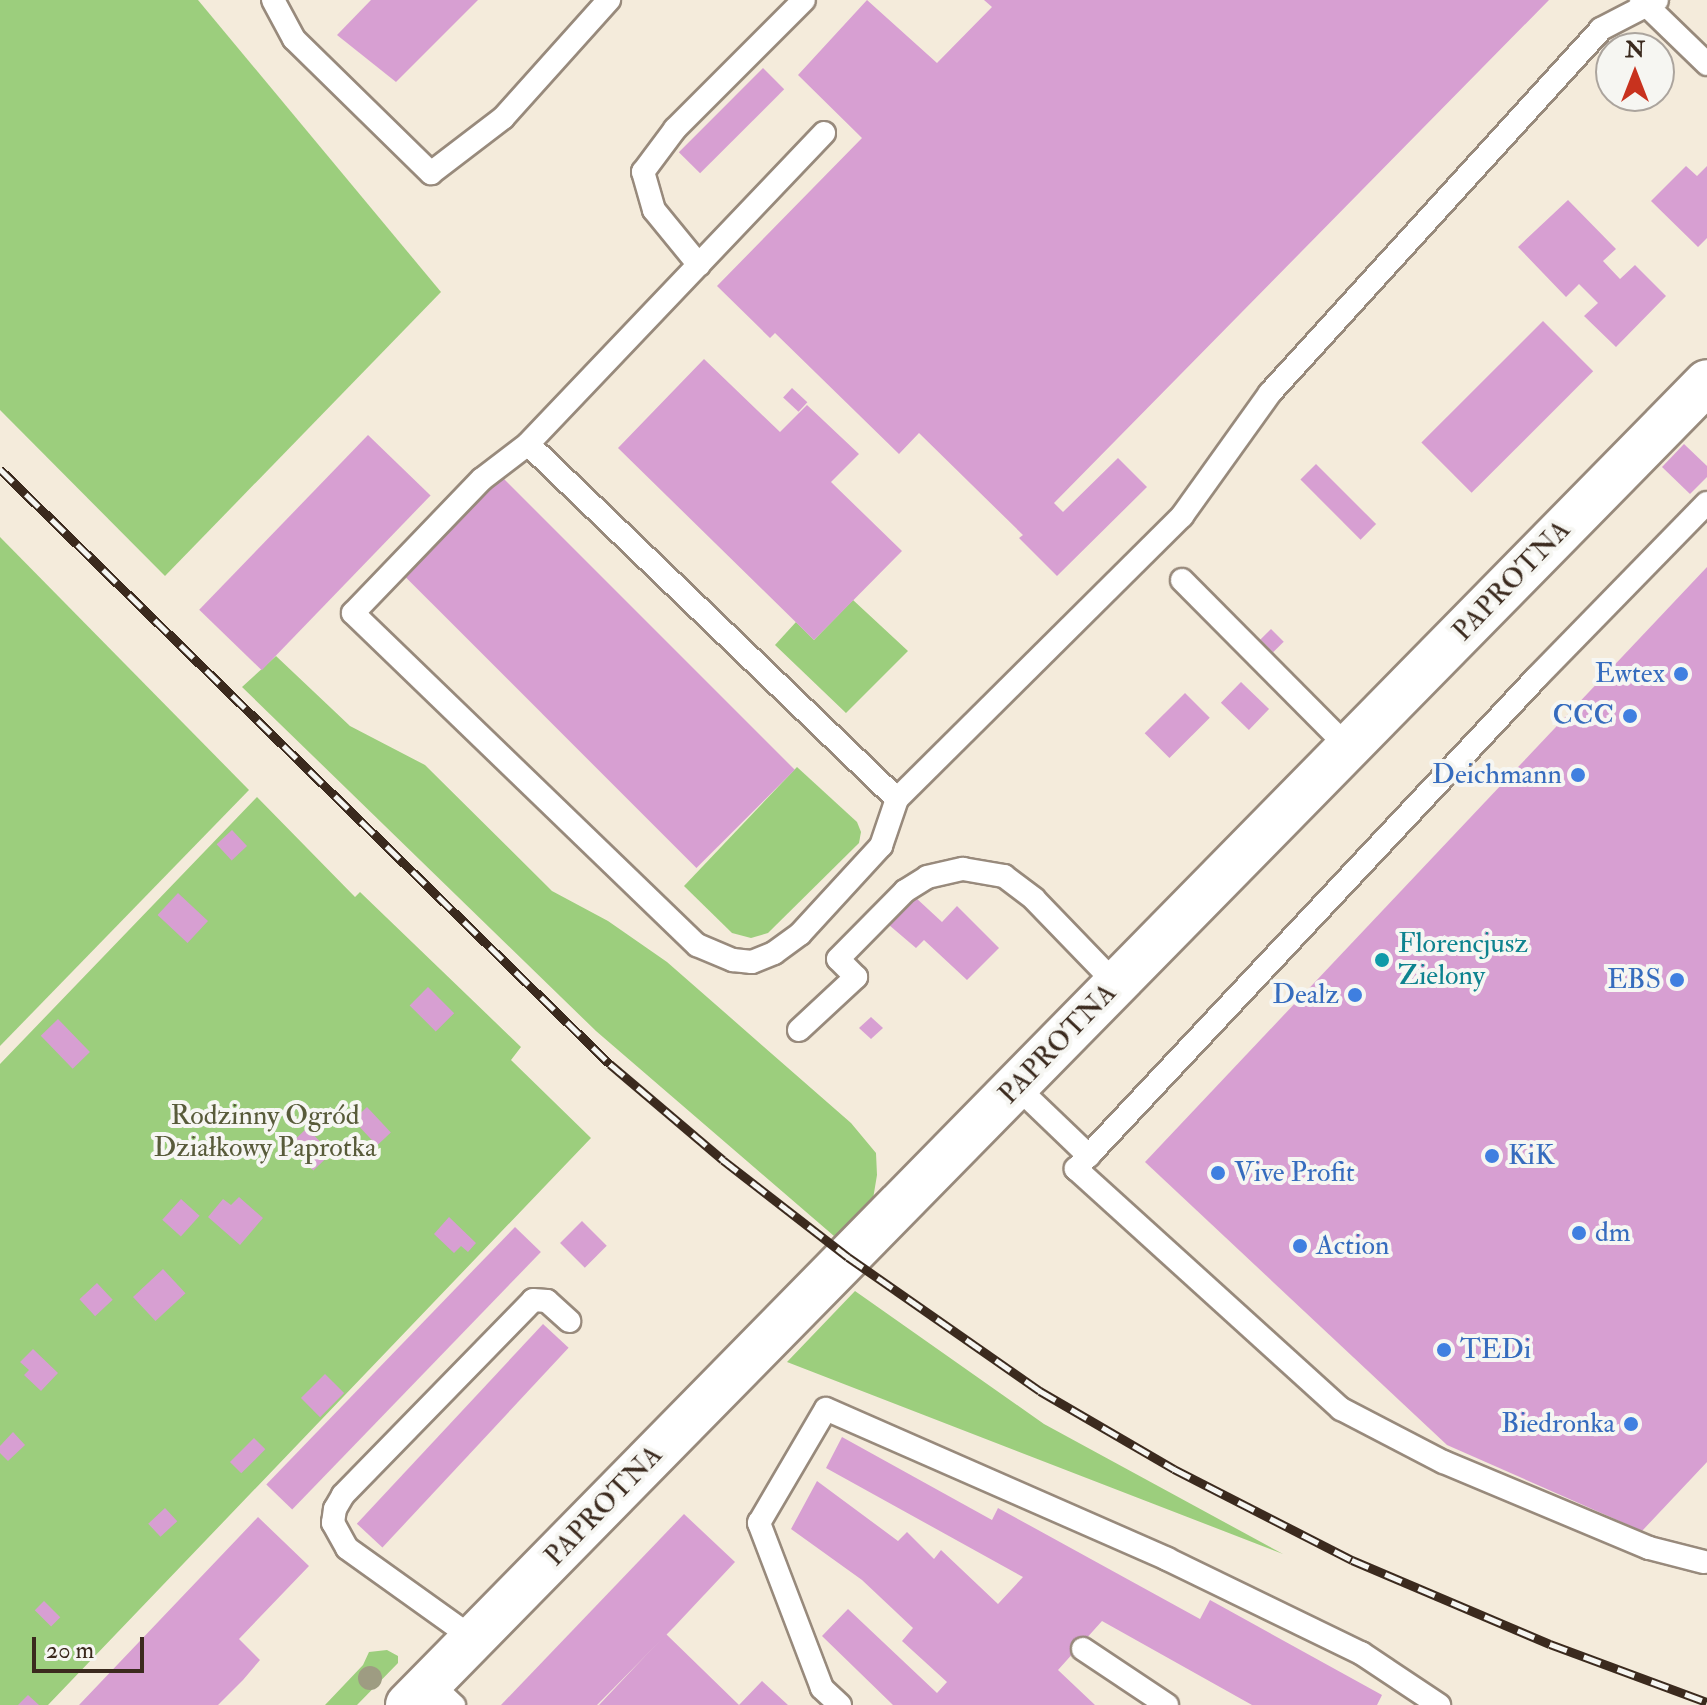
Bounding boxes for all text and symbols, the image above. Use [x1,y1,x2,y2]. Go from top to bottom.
north arrow [1595,32,1675,112]
text: N [1625,36,1645,64]
street label: PAPROTNA [1446,514,1578,648]
place label: Ewtex [1595,657,1665,691]
marker: Ewtex [1672,665,1690,683]
place label: CCC [1552,699,1614,733]
marker: CCC [1621,707,1639,725]
place label: Deichmann [1432,758,1562,792]
marker: Deichmann [1569,766,1587,784]
place label: Florencjusz Zielony [1398,927,1528,993]
marker: Florencjusz Zielony [1373,951,1391,969]
place label: EBS [1607,963,1661,997]
marker: EBS [1668,971,1686,989]
street label: PAPROTNA [992,977,1124,1111]
place label: Dealz [1272,978,1339,1012]
marker: Dealz [1346,986,1364,1004]
park label: Rodzinny Ogród Działkowy Paprotka [153,1099,377,1165]
place label: KiK [1508,1139,1555,1173]
marker: KiK [1483,1147,1501,1165]
place label: Vive Profit [1234,1156,1355,1190]
marker: Vive Profit [1209,1164,1227,1182]
place label: dm [1595,1216,1631,1250]
marker: dm [1570,1224,1588,1242]
place label: Action [1316,1229,1389,1263]
marker: Action [1291,1237,1309,1255]
place label: TEDi [1460,1333,1531,1367]
marker: TEDi [1435,1341,1453,1359]
place label: Biedronka [1501,1407,1615,1441]
marker: Biedronka [1622,1415,1640,1433]
street label: PAPROTNA [538,1439,670,1573]
scale bar [36,1621,148,1671]
text: 20 m [46,1635,94,1666]

